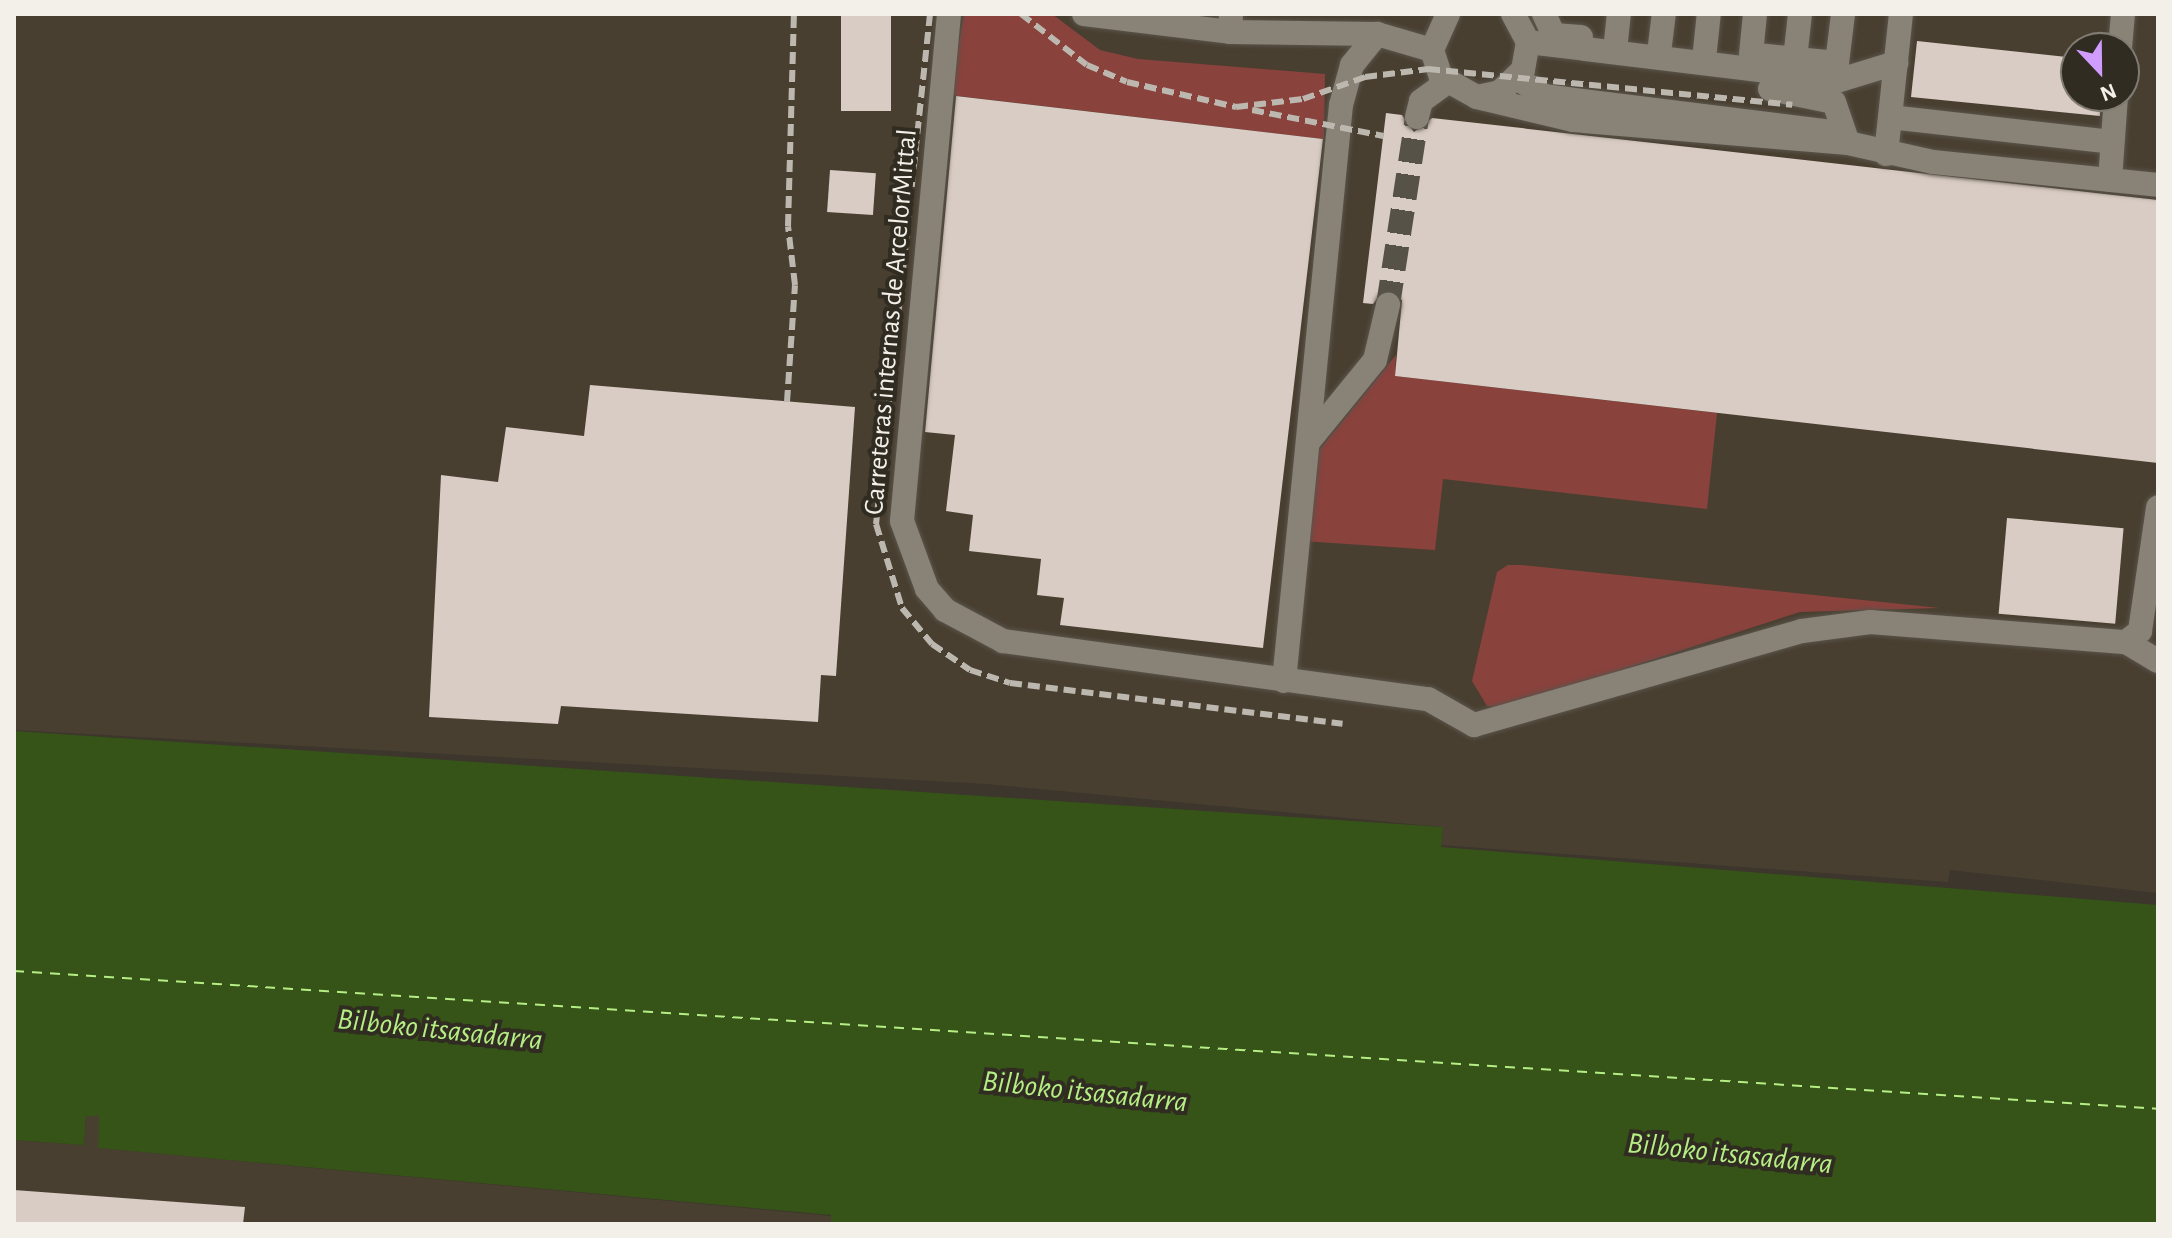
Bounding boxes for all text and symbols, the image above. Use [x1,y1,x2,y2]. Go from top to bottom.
north arrow [2060,32,2140,112]
text: N [2097,79,2119,105]
street label: Carreteras internas de ArcelorMittal [857,128,925,516]
water label: Bilboko itsasadarra [336,1001,544,1059]
water label: Bilboko itsasadarra [981,1063,1189,1121]
water label: Bilboko itsasadarra [1626,1125,1834,1183]

